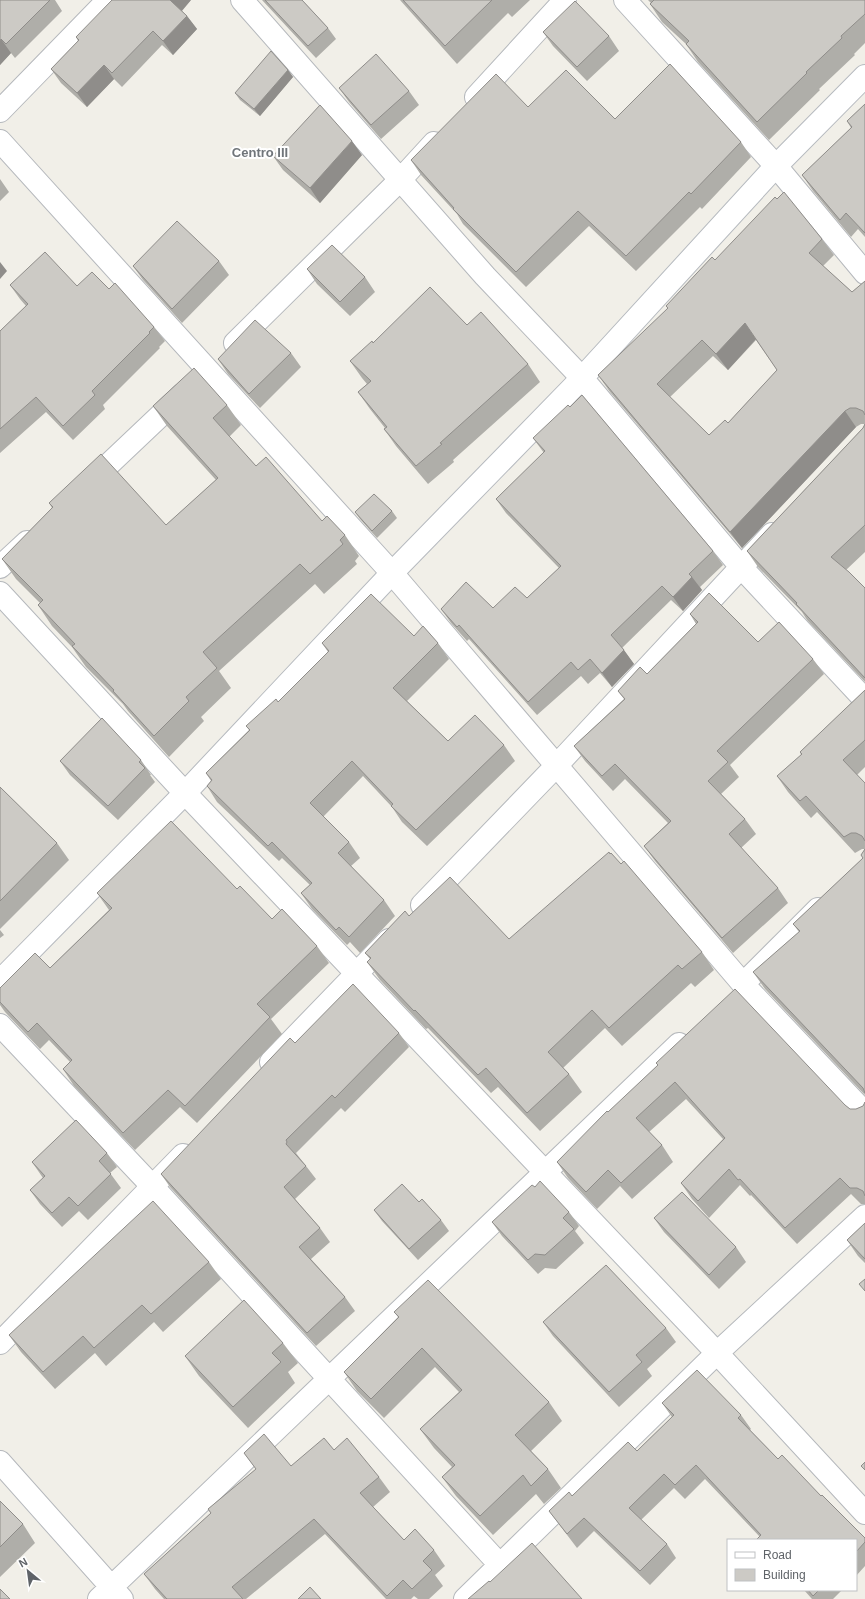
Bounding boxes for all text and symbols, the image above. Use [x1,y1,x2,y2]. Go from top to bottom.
district label: Centro III [232,145,288,160]
legend [727,1539,857,1591]
text: Road [763,1548,792,1562]
north arrow [8,1551,48,1591]
text: N [17,1555,30,1569]
text: Building [763,1568,806,1582]

